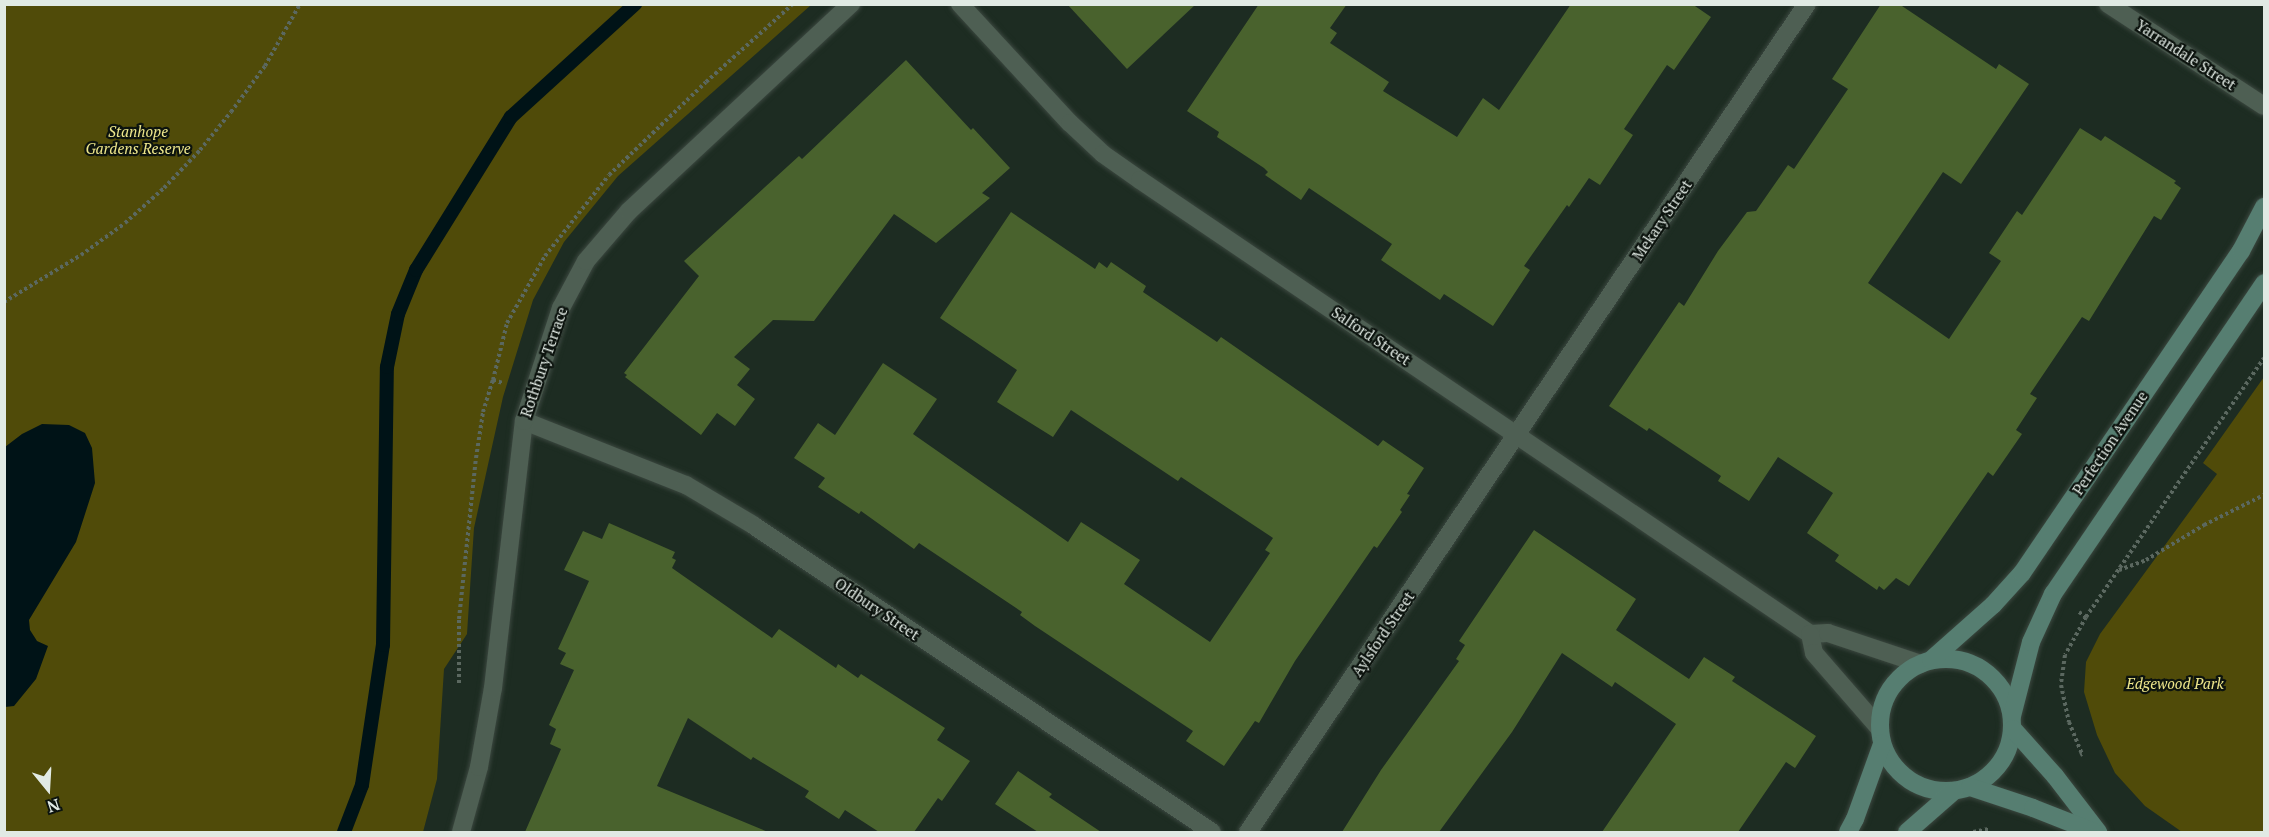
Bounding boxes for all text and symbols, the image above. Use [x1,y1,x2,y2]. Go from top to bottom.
street label: Yarrandale Street [2133,16,2239,94]
park label: Stanhope Gardens Reserve [85,122,191,157]
street label: Mekary Street [1629,176,1695,264]
street label: Salford Street [1328,303,1414,369]
street label: Rothbury Terrace [517,305,571,419]
street label: Perfection Avenue [2069,388,2151,498]
street label: Oldbury Street [831,574,923,644]
street label: Aylsford Street [1348,588,1418,680]
park label: Edgewood Park [2126,675,2224,693]
north arrow [18,759,78,819]
text: N [44,794,63,818]

